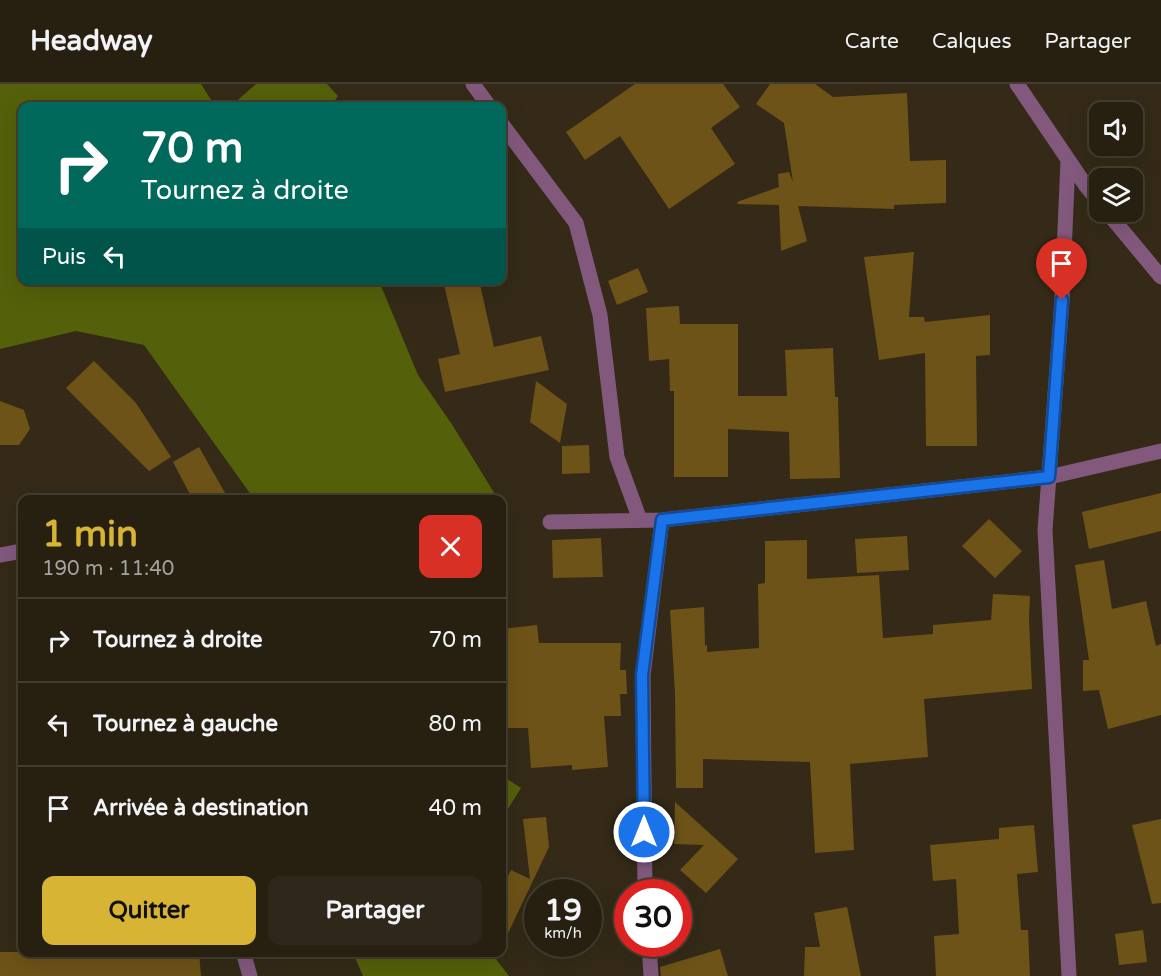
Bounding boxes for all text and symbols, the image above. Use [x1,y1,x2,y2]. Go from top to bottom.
text: Headway [30,24,153,58]
text: Carte [845,29,899,54]
text: Calques [932,29,1012,54]
text: Partager [1045,29,1131,54]
map controls [1089,102,1143,222]
button: sound [1089,102,1143,156]
text: 70 m [141,123,243,174]
icon: right [42,126,120,204]
button: layers [1089,168,1143,222]
text: Tournez à droite [141,174,349,207]
pin [1036,238,1087,300]
icon: left [98,240,131,273]
text: Puis [42,244,86,270]
icon: arrive [1045,247,1078,280]
text: 1 min [42,513,138,556]
button: close [419,515,482,578]
text: 190 m · 11:40 [42,557,174,581]
icon: right [42,624,75,657]
text: Tournez à droite [93,627,262,653]
text: 70 m [428,627,482,653]
icon: left [42,708,75,741]
text: Tournez à gauche [93,711,278,737]
text: 80 m [428,711,482,737]
icon: arrive [42,792,75,825]
text: Arrivée à destination [93,795,309,821]
text: 40 m [428,795,482,821]
position arrow [612,800,676,864]
button: Quitter [42,876,256,945]
button: Partager [268,876,482,945]
speed limit sign: 30 [614,879,692,957]
text: 19 [544,892,582,929]
text: km/h [544,924,582,942]

